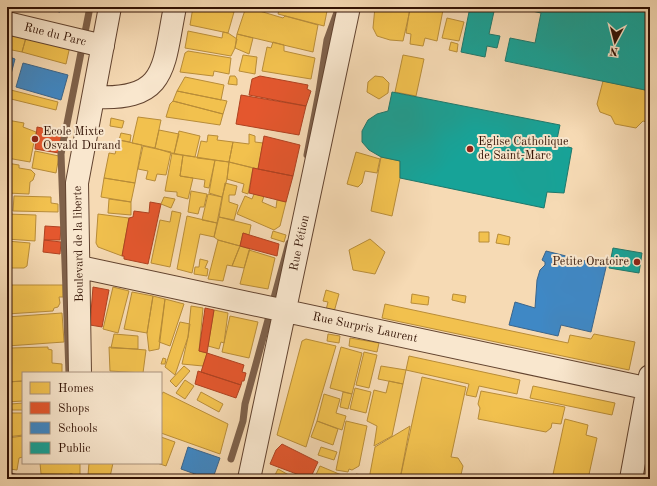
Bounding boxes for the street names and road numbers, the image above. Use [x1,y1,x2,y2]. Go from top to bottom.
street label: Rue du Parc [23,21,87,49]
street label: Boulevard de la liberte [72,185,86,302]
street label: Rue Pétion [288,213,312,272]
street label: Rue Surpris Laurent [311,311,419,345]

